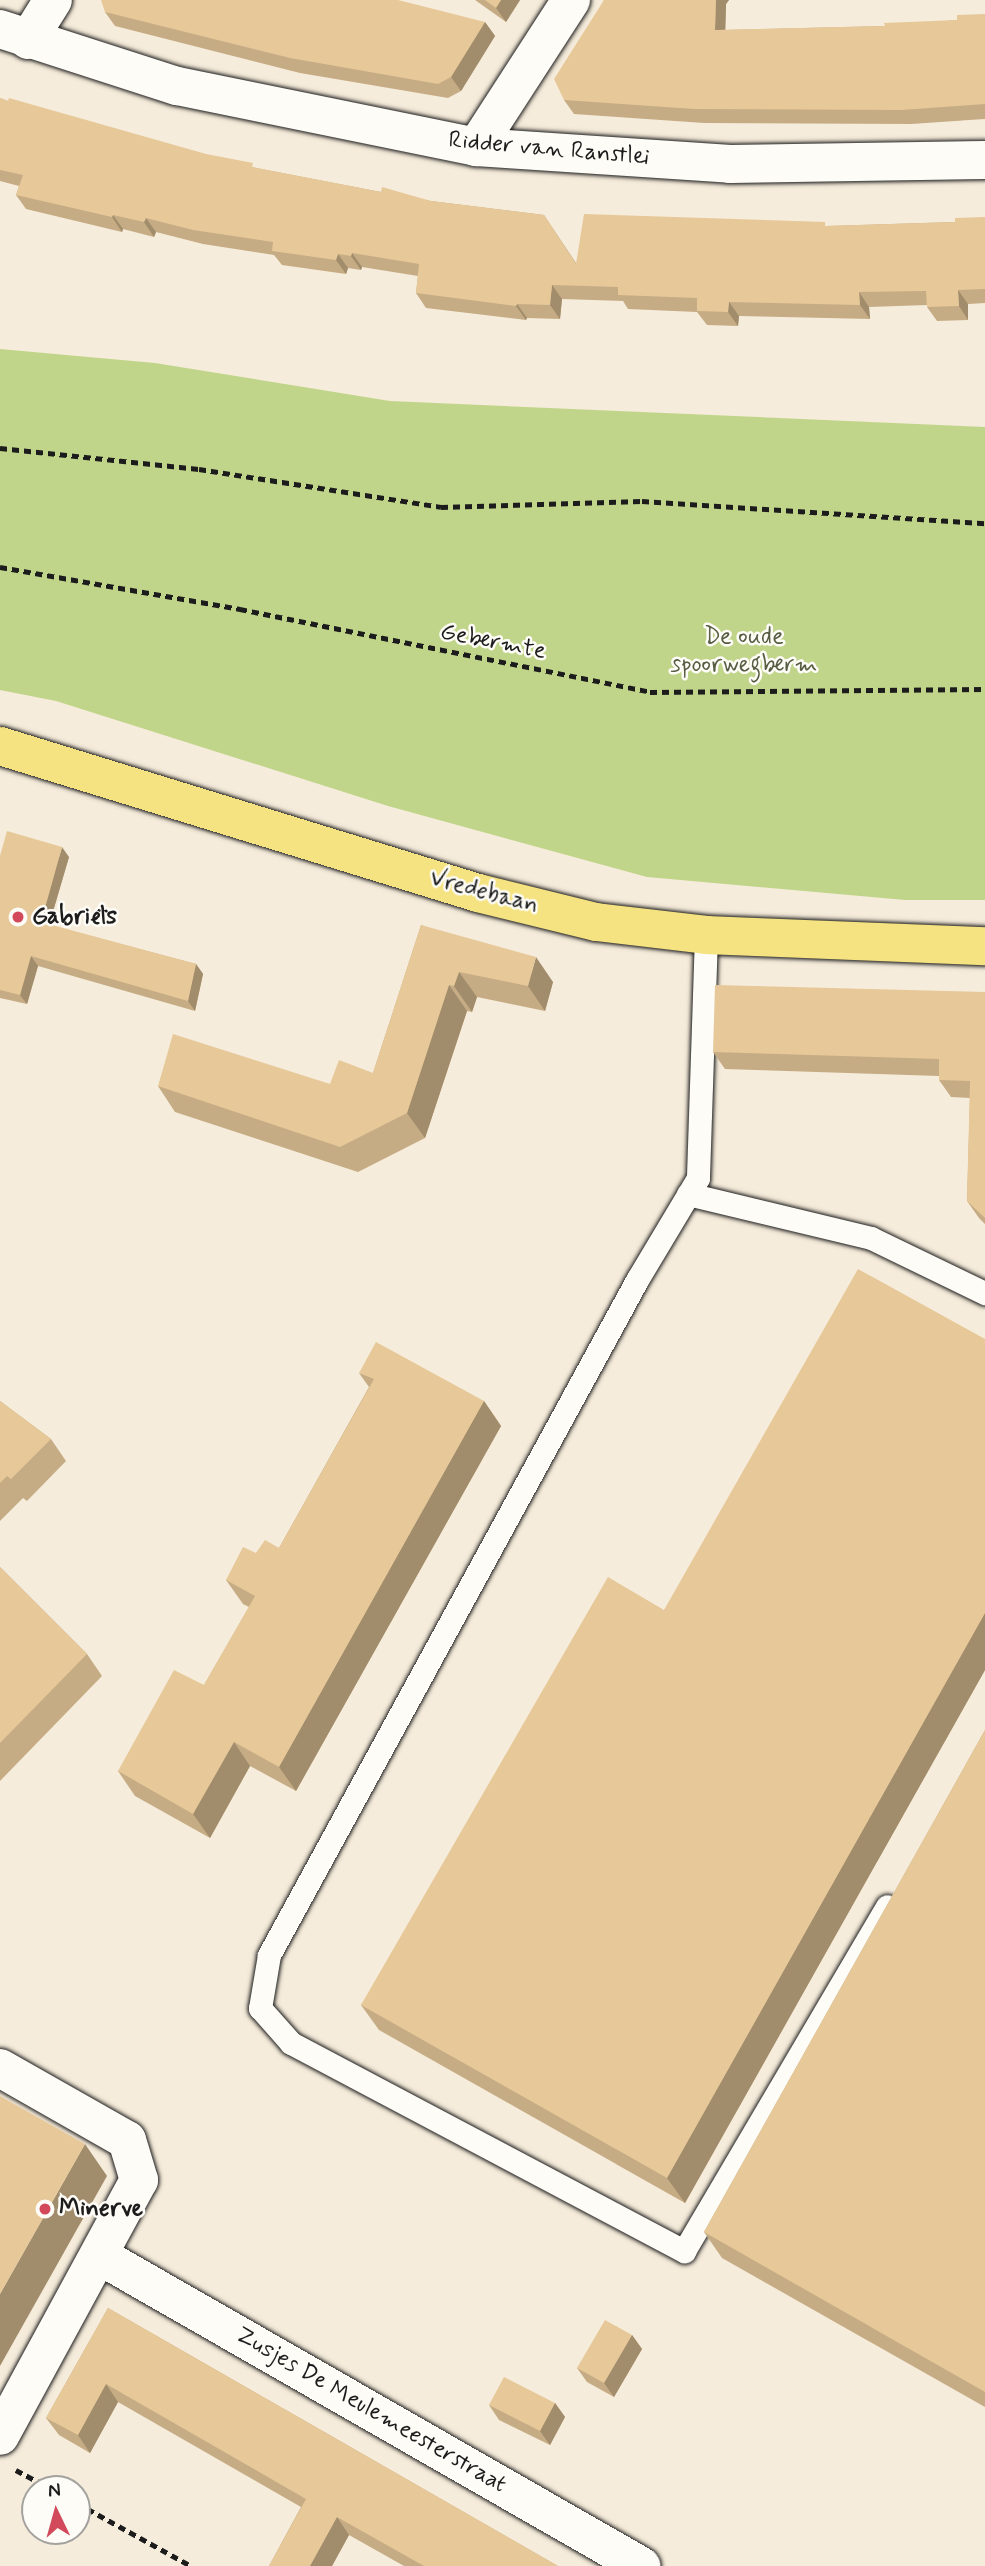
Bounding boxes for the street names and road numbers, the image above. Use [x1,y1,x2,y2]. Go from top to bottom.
street label: Ridder van Ranstlei [451,126,647,172]
street label: Gebermte [438,618,548,666]
street label: Vredebaan [427,864,541,920]
street label: Zusjes De Meulemeesterstraat [228,2319,514,2501]

